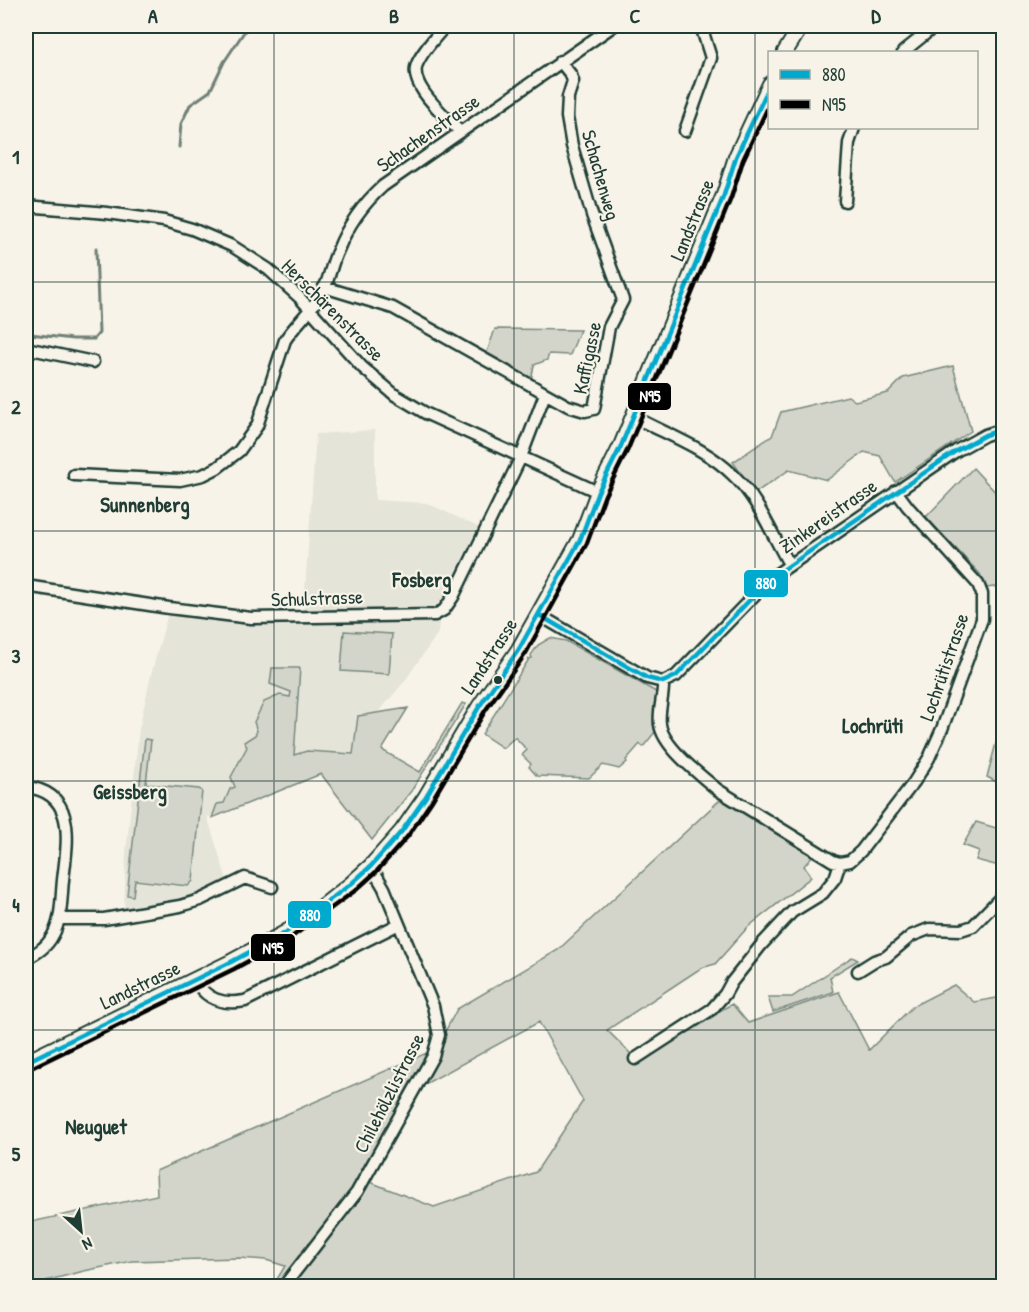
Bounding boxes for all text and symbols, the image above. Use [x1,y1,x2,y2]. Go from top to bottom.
text: A [148,2,158,29]
text: B [389,2,399,29]
text: C [630,2,641,29]
text: D [871,2,881,29]
legend [768,51,978,129]
text: 880 [822,62,846,87]
street label: Schachenstrasse [371,87,485,178]
text: N95 [822,92,846,117]
street label: Schachenweg [576,127,627,223]
text: 1 [12,143,20,170]
street label: Landstrasse [663,175,720,265]
street label: Herschärenstrasse [276,252,391,367]
street label: Kaffigasse [566,319,607,397]
line badge: N95 [627,382,672,411]
text: N95 [639,385,661,407]
text: 2 [11,393,21,420]
street label: Zinkereistrasse [773,472,882,559]
district label: Sunnenberg [100,490,190,520]
district label: Fosberg [392,565,451,595]
line badge: 880 [743,569,789,598]
text: 880 [755,572,777,594]
street label: Schulstrasse [270,582,364,613]
street label: Lochrütistrasse [912,609,975,724]
street label: Landstrasse [454,612,523,699]
text: 3 [12,642,21,669]
unlabelled marker [492,674,504,686]
district label: Lochrüti [842,711,904,740]
district label: Geissberg [93,777,167,807]
text: 4 [12,891,20,918]
line badge: 880 [287,900,332,929]
text: 880 [299,904,321,926]
line badge: N95 [250,933,296,962]
text: N95 [262,937,284,959]
street label: Landstrasse [95,954,184,1015]
street label: Chilehölzlistrasse [347,1028,430,1157]
district label: Neuguet [65,1112,127,1142]
text: 5 [12,1140,21,1167]
north arrow [51,1201,111,1261]
text: N [79,1233,97,1256]

